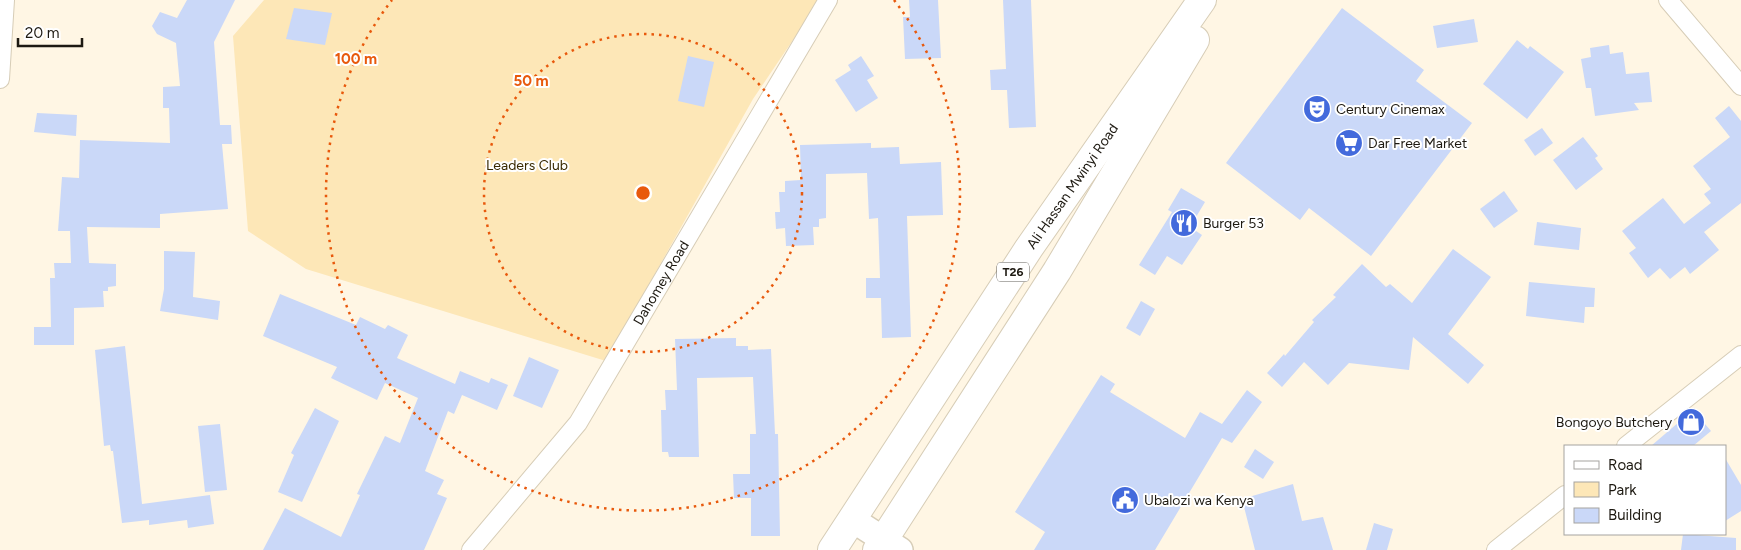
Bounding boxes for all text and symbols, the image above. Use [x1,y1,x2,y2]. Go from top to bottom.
scale bar [18,15,81,47]
text: 20 m [25,24,59,42]
text: 100 m [335,50,377,68]
text: 50 m [513,72,549,90]
theatre icon: Century Cinemax [1302,94,1332,124]
place label: Century Cinemax [1336,101,1445,118]
street label: Ali Hassan Mwinyi Road [1023,121,1122,252]
supermarket icon: Dar Free Market [1334,128,1364,158]
place label: Dar Free Market [1368,135,1467,152]
park label: Leaders Club [486,157,568,174]
centre of rings [634,184,652,202]
restaurant icon: Burger 53 [1169,208,1199,238]
place label: Burger 53 [1203,215,1264,232]
street label: Dahomey Road [630,238,693,328]
road number: T26 [997,262,1029,282]
shop icon: Bongoyo Butchery [1676,407,1706,437]
place label: Bongoyo Butchery [1556,414,1673,431]
legend [1564,445,1726,535]
text: Road [1608,456,1643,474]
text: Park [1608,481,1637,499]
public building icon: Ubalozi wa Kenya [1110,485,1140,515]
place label: Ubalozi wa Kenya [1144,492,1254,509]
text: Building [1608,506,1662,524]

